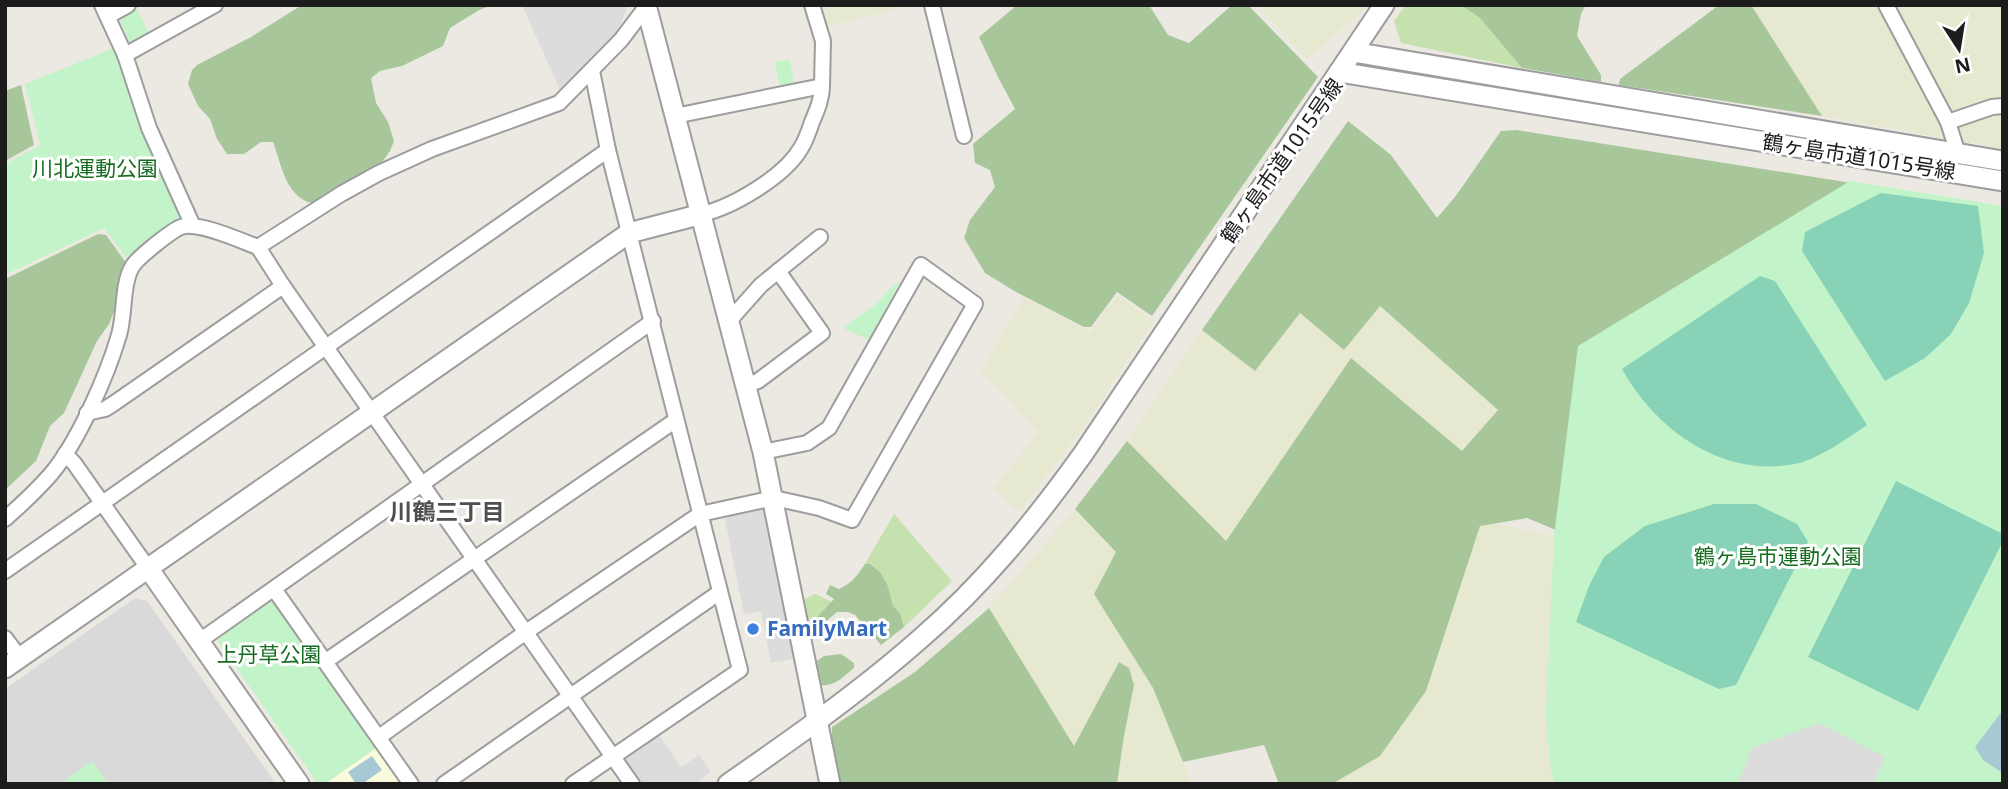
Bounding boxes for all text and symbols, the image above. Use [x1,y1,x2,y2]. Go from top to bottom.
north arrow [1924,14,1994,84]
text: N [1952,51,1973,80]
street label: 鶴ヶ島市道1015号線 [1214,73,1349,248]
street label: 鶴ヶ島市道1015号線 [1761,127,1958,185]
park label: 川北運動公園 [32,154,158,182]
district label: 川鶴三丁目 [390,495,505,527]
park label: 鶴ヶ島市運動公園 [1694,542,1862,570]
place label: FamilyMart [767,614,887,642]
marker: FamilyMart [745,621,761,637]
park label: 上丹草公園 [217,640,322,668]

